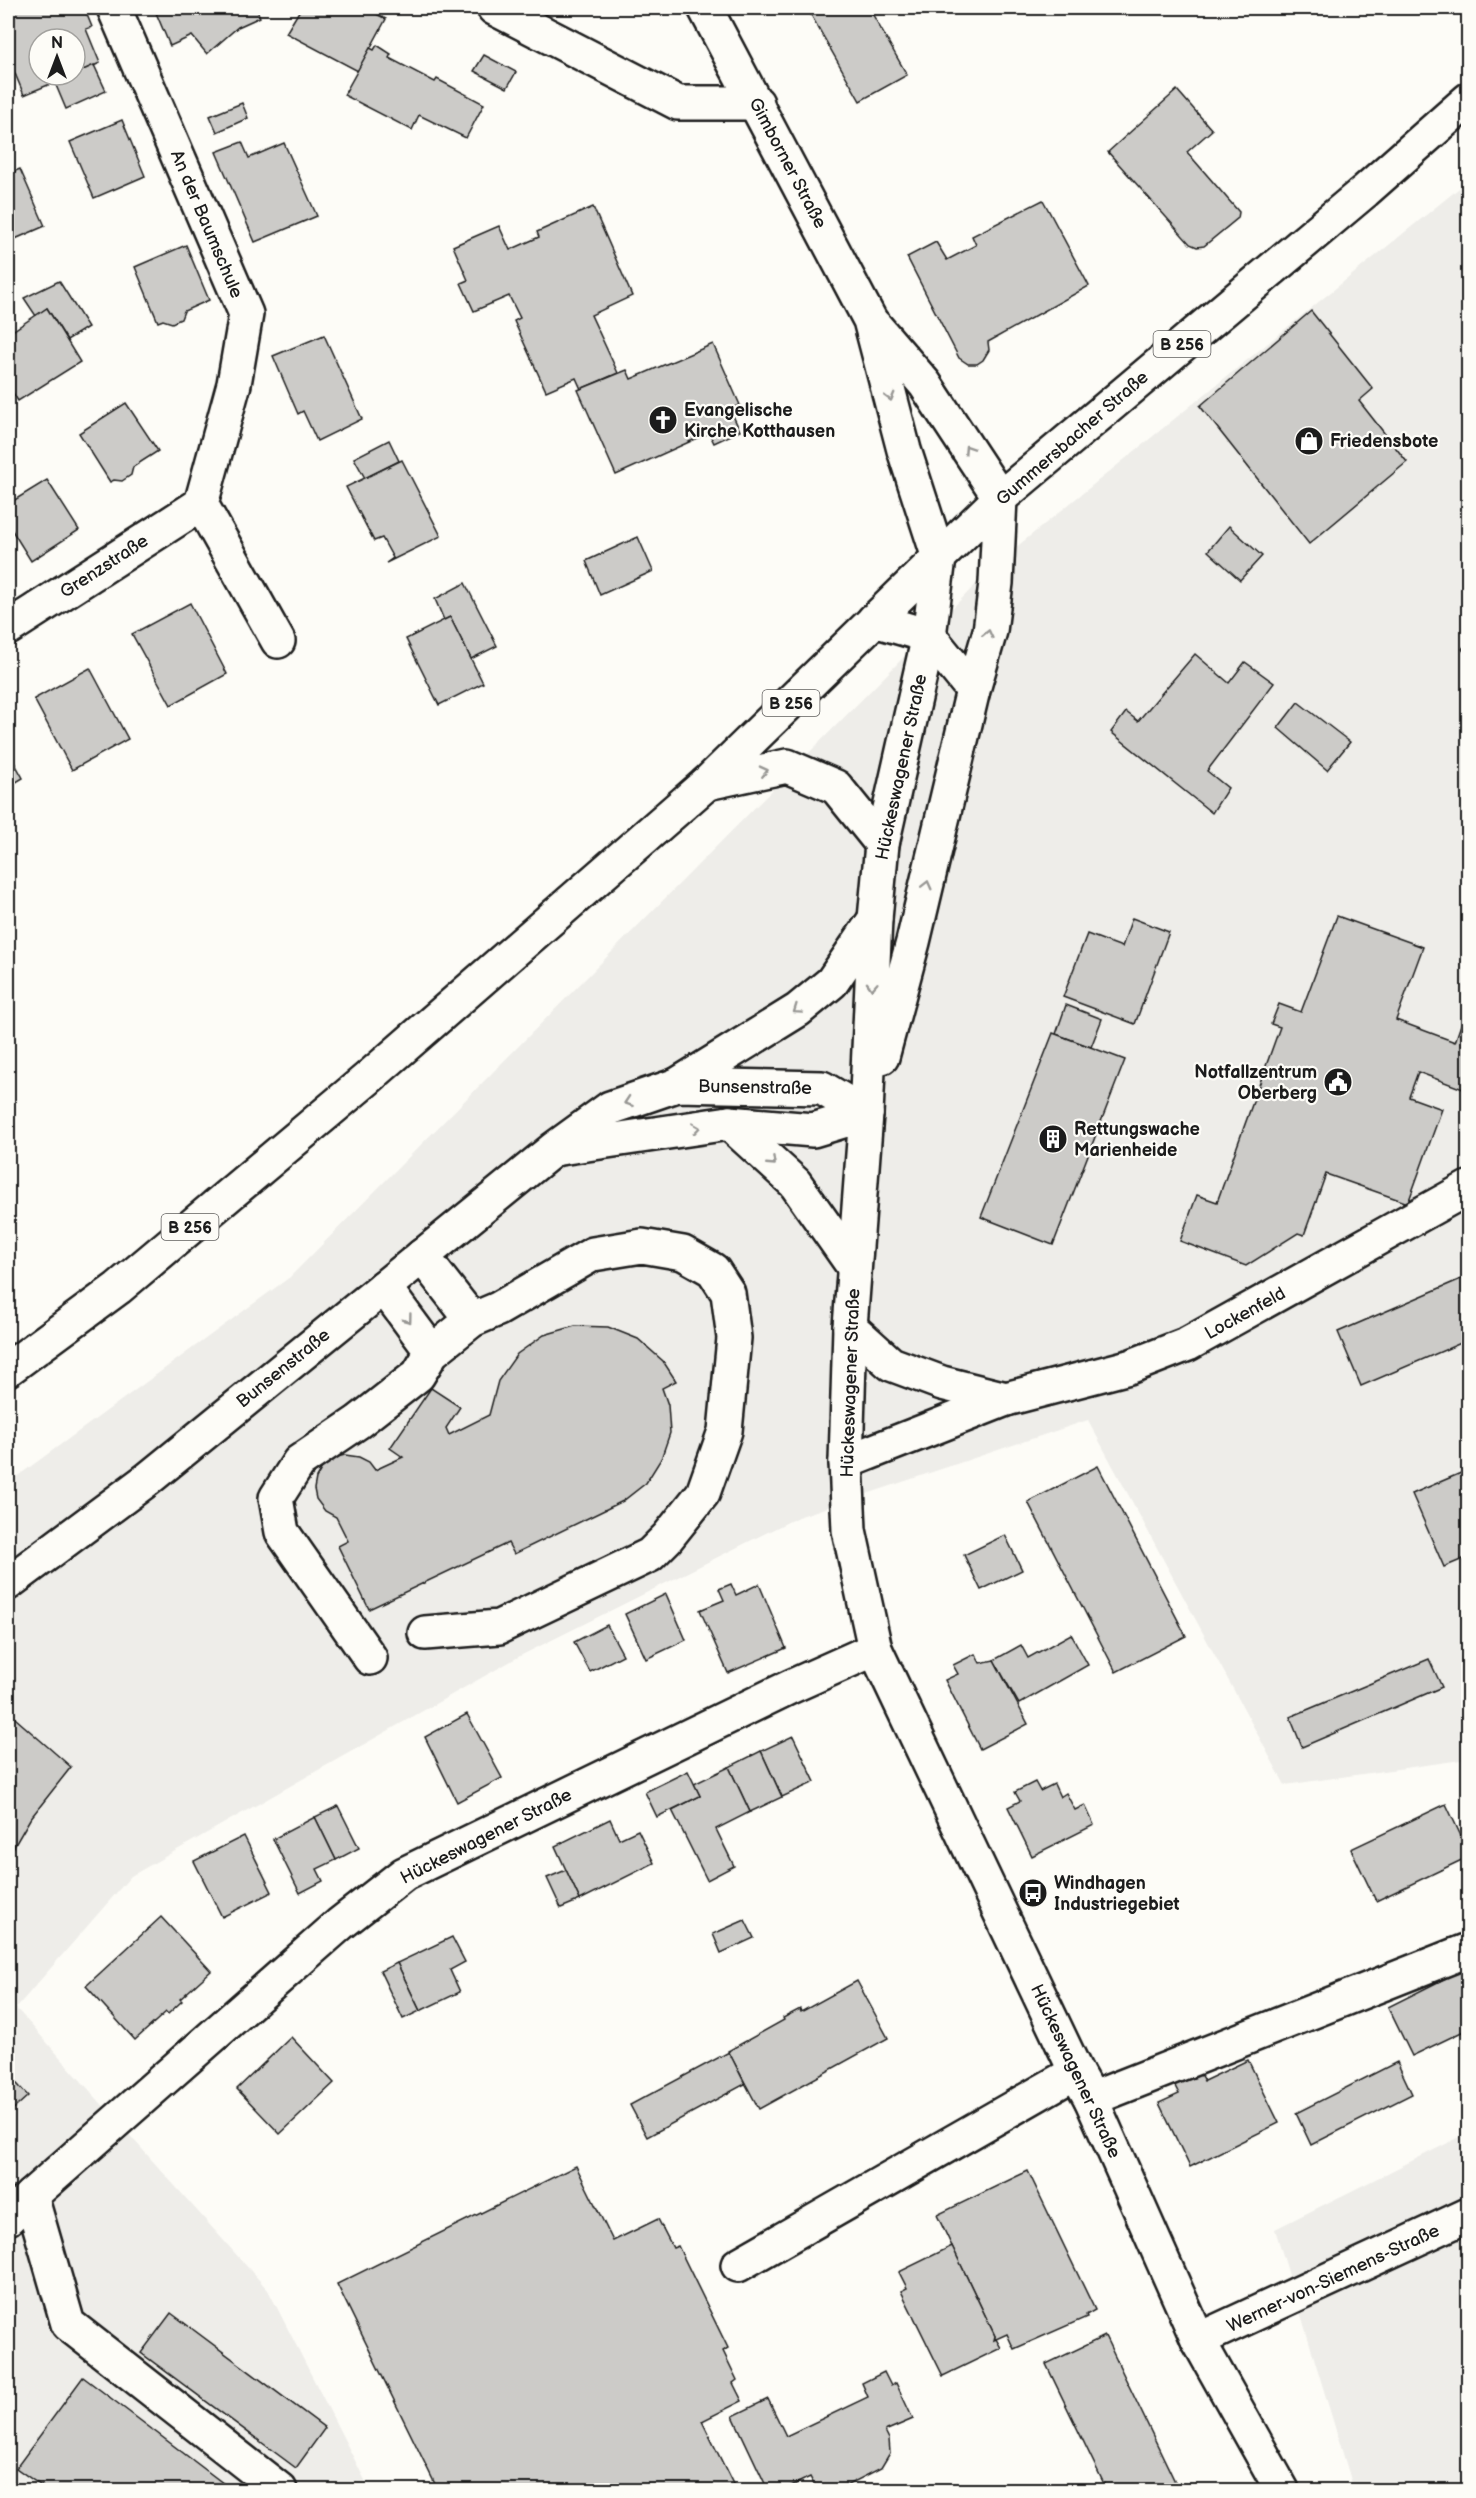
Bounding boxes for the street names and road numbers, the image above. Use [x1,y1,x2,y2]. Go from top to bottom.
street label: Gimborner Straße [744,94,831,232]
street label: An der Baumschule [166,147,247,302]
road number: B 256 [1154,331,1210,357]
street label: Gummersbacher Straße [992,366,1153,510]
street label: Grenzstraße [56,530,152,603]
street label: Hückeswagener Straße [872,672,932,862]
road number: B 256 [762,690,820,716]
street label: Bunsenstraße [698,1076,812,1099]
road number: B 256 [162,1214,219,1240]
street label: Lockenfeld [1201,1283,1289,1344]
street label: Hückeswagener Straße [837,1288,864,1478]
street label: Bunsenstraße [233,1324,334,1412]
street label: Hückeswagener Straße [397,1784,576,1889]
street label: Hückeswagener Straße [1026,1981,1125,2162]
street label: Werner-von-Siemens-Straße [1224,2220,1443,2337]

